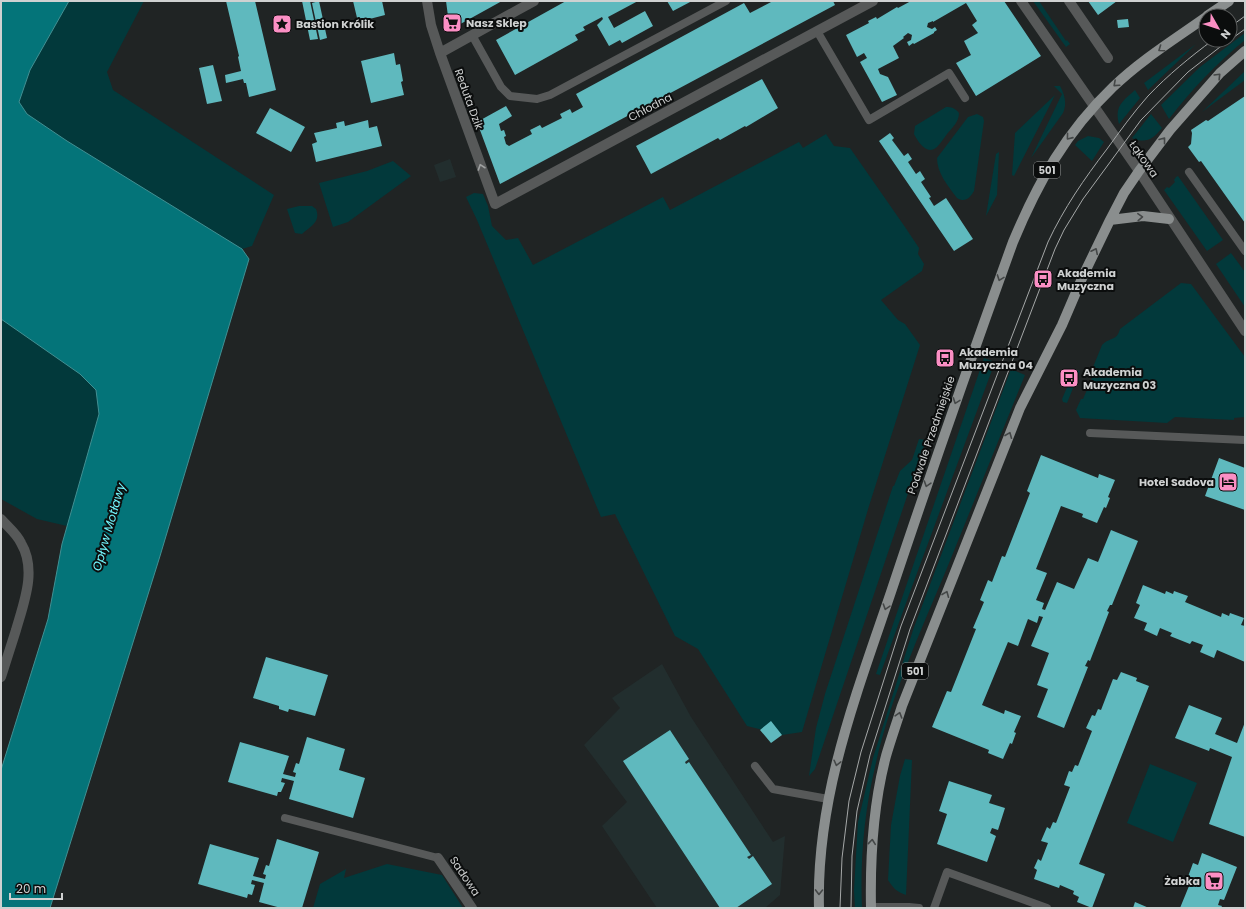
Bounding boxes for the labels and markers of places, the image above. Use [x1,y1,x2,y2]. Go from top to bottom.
supermarket icon: Nasz Sklep [441,12,463,34]
place icon: Bastion Królik [271,13,293,35]
place label: Nasz Sklep [466,15,527,31]
place label: Bastion Królik [296,16,374,32]
place label: Akademia Muzyczna [1057,265,1116,294]
bus stop icon: Akademia Muzyczna [1032,268,1054,290]
place label: Akademia Muzyczna 04 [959,344,1033,373]
bus stop icon: Akademia Muzyczna 04 [934,347,956,369]
place label: Akademia Muzyczna 03 [1083,364,1156,393]
bus stop icon: Akademia Muzyczna 03 [1058,367,1080,389]
hotel icon: Hotel Sadova [1217,471,1239,493]
place label: Hotel Sadova [1139,474,1214,490]
supermarket icon: Żabka [1203,870,1225,892]
place label: Żabka [1164,873,1200,889]

